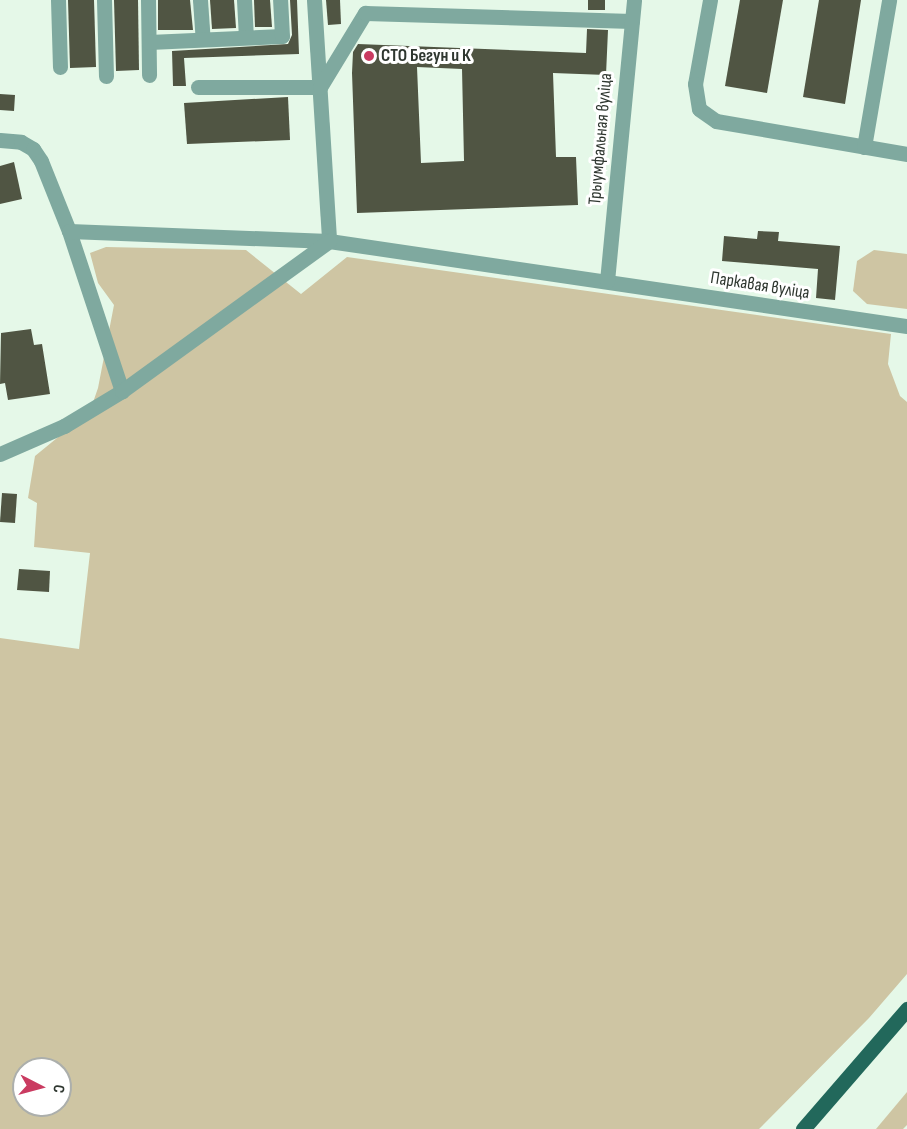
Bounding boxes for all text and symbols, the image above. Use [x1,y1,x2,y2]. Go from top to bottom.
place label: СТО Бегун и К [381,45,471,67]
marker: СТО Бегун и К [362,49,376,63]
street label: Трыумфальная вуліца [584,72,618,206]
street label: Паркавая вуліца [709,268,811,304]
north arrow [12,1057,72,1117]
text: С [49,1084,68,1094]

